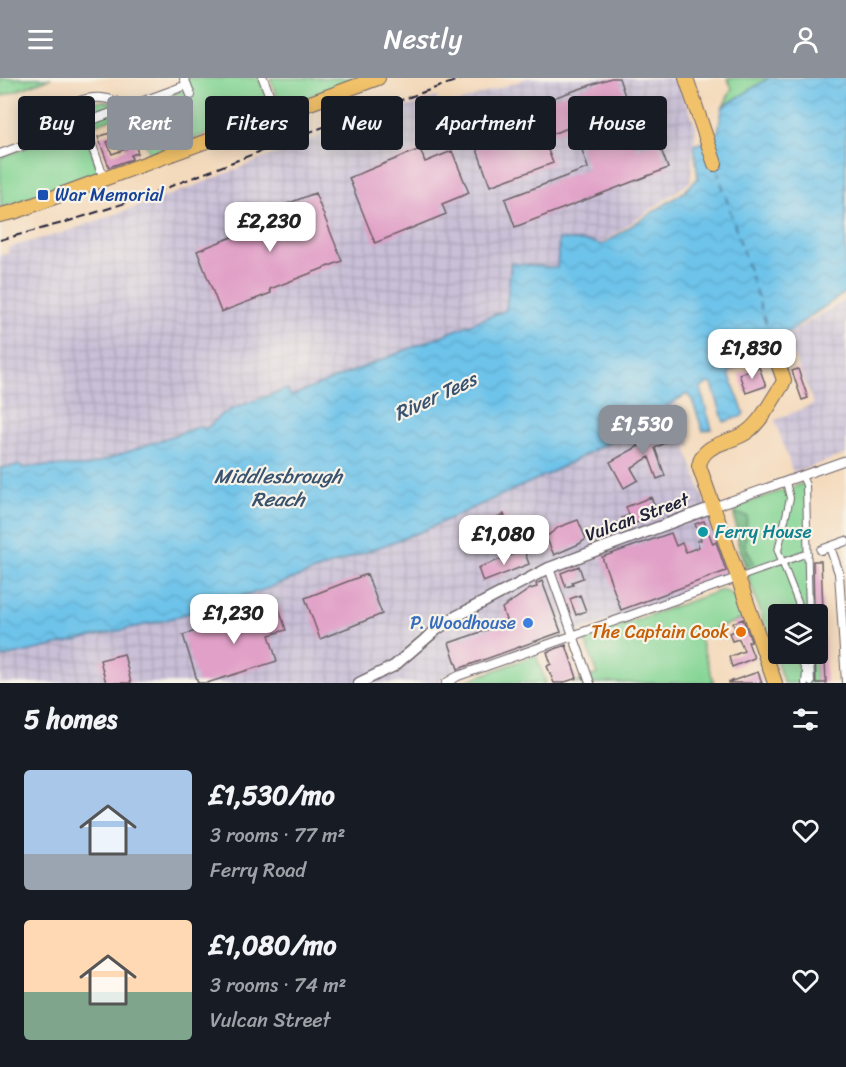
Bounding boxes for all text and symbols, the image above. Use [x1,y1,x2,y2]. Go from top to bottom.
text: Nestly [384,15,462,63]
icon: menu [24,23,57,56]
icon: person [789,23,822,56]
chip: Buy [18,96,95,150]
chip: Rent [107,96,193,150]
chip: Filters [205,96,309,150]
chip: New [321,96,403,150]
chip: Apartment [415,96,556,150]
chip: House [568,96,667,150]
place label: War Memorial [55,179,165,211]
marker: War Memorial [36,188,50,202]
pin: £2,230 [221,202,319,253]
text: £2,230 [239,204,301,239]
pin: £1,830 [703,329,801,380]
text: £1,830 [722,331,782,366]
water label: River Tees [388,361,485,431]
pin: £1,530 [594,405,692,456]
text: £1,530 [613,407,673,442]
water label: Middlesbrough Reach [214,459,345,517]
street label: Vulcan Street [581,483,694,551]
pin: £1,080 [455,515,553,566]
place label: Ferry House [715,516,812,548]
text: £1,080 [473,517,535,552]
marker: Ferry House [696,525,710,539]
pin: £1,230 [185,594,283,645]
text: £1,230 [204,596,264,631]
map controls [768,604,828,664]
button: layers [768,604,828,664]
place label: P. Woodhouse [410,607,516,639]
marker: P. Woodhouse [521,616,535,630]
place label: The Captain Cook [591,616,729,648]
marker: The Captain Cook [734,625,748,639]
text: 5 homes [24,696,117,742]
icon: filters [789,703,822,736]
text: £1,530/mo [210,772,335,818]
icon: home [72,794,144,866]
icon: heart [789,814,822,847]
text: 3 rooms · 77 m² [210,818,345,853]
text: Ferry Road [210,853,306,888]
text: £1,080/mo [210,922,337,968]
icon: home [72,944,144,1016]
icon: heart [789,964,822,997]
text: 3 rooms · 74 m² [210,968,346,1003]
text: Vulcan Street [210,1003,331,1038]

